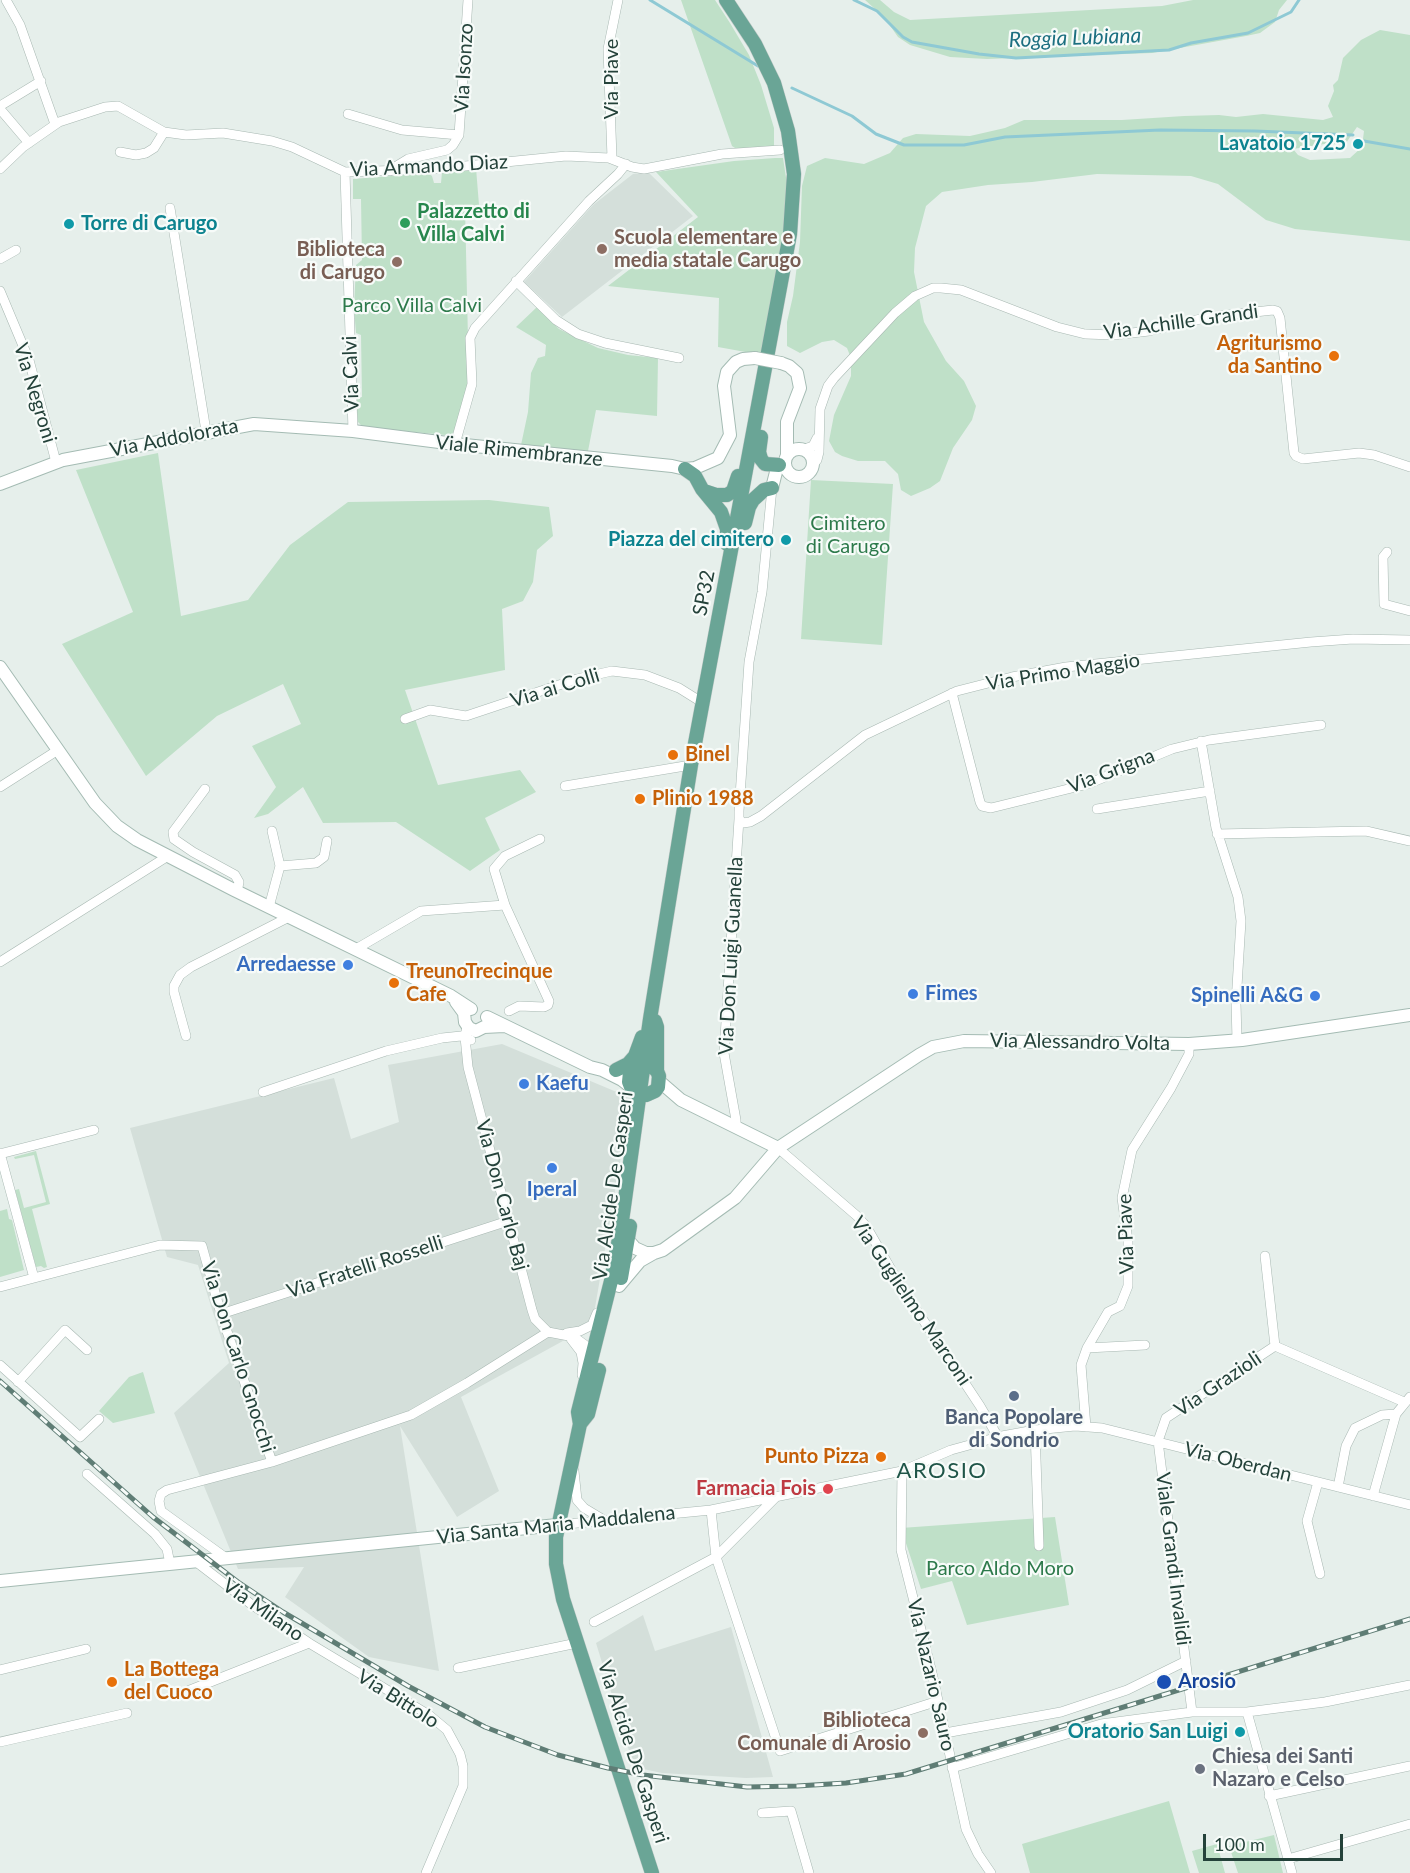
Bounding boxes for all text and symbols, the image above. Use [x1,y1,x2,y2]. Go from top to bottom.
street label: Via Isonzo [450,22,478,114]
water label: Roggia Lubiana [1008,23,1142,53]
street label: Via Piave [600,39,624,119]
place label: Lavatoio 1725 [1219,132,1346,156]
marker: Lavatoio 1725 [1351,137,1365,151]
street label: Via Armando Diaz [349,150,509,182]
place label: Palazzetto di Villa Calvi [417,200,530,247]
place label: Torre di Carugo [81,212,218,236]
marker: Palazzetto di Villa Calvi [398,216,412,230]
marker: Torre di Carugo [62,217,76,231]
place label: Scuola elementare e media statale Carugo [614,226,801,273]
place label: Biblioteca di Carugo [296,238,385,285]
marker: Scuola elementare e media statale Carugo [595,242,609,256]
marker: Biblioteca di Carugo [390,255,404,269]
park label: Parco Villa Calvi [342,294,482,318]
street label: Via Achille Grandi [1102,299,1260,345]
place label: Agriturismo da Santino [1217,332,1322,379]
street label: Via Calvi [338,335,364,413]
street label: Via Negroni [8,340,62,446]
marker: Agriturismo da Santino [1327,349,1341,363]
street label: Via Addolorata [108,414,240,462]
street label: Viale Rimembranze [434,430,604,472]
park label: Cimitero di Carugo [806,512,890,559]
place label: Piazza del cimitero [608,528,774,552]
marker: Piazza del cimitero [779,533,793,547]
street label: SP32 [688,568,720,618]
street label: Via Primo Maggio [984,648,1142,696]
street label: Via ai Colli [508,663,602,713]
place label: Binel [685,743,730,767]
street label: Via Grigna [1064,743,1158,799]
marker: Binel [666,748,680,762]
place label: Plinio 1988 [652,787,754,811]
marker: Plinio 1988 [633,792,647,806]
street label: Via Don Luigi Guanella [714,856,748,1056]
place label: Arredaesse [236,953,336,977]
marker: Arredaesse [341,958,355,972]
place label: TreunoTrecinque Cafe [406,960,553,1007]
marker: TreunoTrecinque Cafe [387,976,401,990]
place label: Fimes [925,982,978,1006]
place label: Spinelli A&G [1191,984,1303,1008]
marker: Fimes [906,987,920,1001]
marker: Spinelli A&G [1308,989,1322,1003]
street label: Via Alessandro Volta [990,1028,1170,1056]
place label: Kaefu [536,1072,589,1096]
marker: Kaefu [517,1077,531,1091]
street label: Via Alcide De Gasperi [588,1090,638,1282]
street label: Via Don Carlo Baj [470,1117,534,1273]
marker: Iperal [545,1161,559,1175]
place label: Iperal [527,1178,577,1202]
street label: Via Piave [1113,1193,1139,1275]
street label: Via Guglielmo Marconi [845,1212,977,1390]
street label: Via Fratelli Rosselli [284,1230,446,1304]
street label: Via Don Carlo Gnocchi [196,1258,280,1456]
street label: Via Grazioli [1170,1346,1266,1422]
marker: Banca Popolare di Sondrio [1007,1389,1021,1403]
place label: Banca Popolare di Sondrio [945,1406,1083,1453]
street label: Via Oberdan [1182,1437,1294,1487]
place label: Punto Pizza [765,1445,869,1469]
marker: Punto Pizza [874,1450,888,1464]
district label: AROSIO [897,1458,987,1484]
street label: Viale Grandi Invalidi [1150,1471,1196,1647]
place label: Farmacia Fois [696,1477,816,1501]
marker: Farmacia Fois [821,1482,835,1496]
street label: Via Santa Maria Maddalena [436,1501,676,1549]
park label: Parco Aldo Moro [926,1557,1074,1581]
street label: Via Milano [218,1573,308,1647]
street label: Via Nazario Sauro [902,1596,960,1754]
place label: La Bottega del Cuoco [124,1658,219,1705]
street label: Via Alcide De Gasperi [592,1658,674,1846]
street label: Via Bittolo [353,1664,443,1734]
place label: Arosio [1178,1670,1236,1694]
marker: Arosio [1155,1673,1173,1691]
marker: La Bottega del Cuoco [105,1675,119,1689]
place label: Biblioteca Comunale di Arosio [737,1709,911,1756]
place label: Oratorio San Luigi [1068,1720,1228,1744]
marker: Oratorio San Luigi [1233,1725,1247,1739]
marker: Biblioteca Comunale di Arosio [916,1726,930,1740]
place label: Chiesa dei Santi Nazaro e Celso [1212,1745,1353,1792]
marker: Chiesa dei Santi Nazaro e Celso [1193,1762,1207,1776]
scale bar [1206,1822,1346,1860]
text: 100 m [1214,1833,1265,1855]

